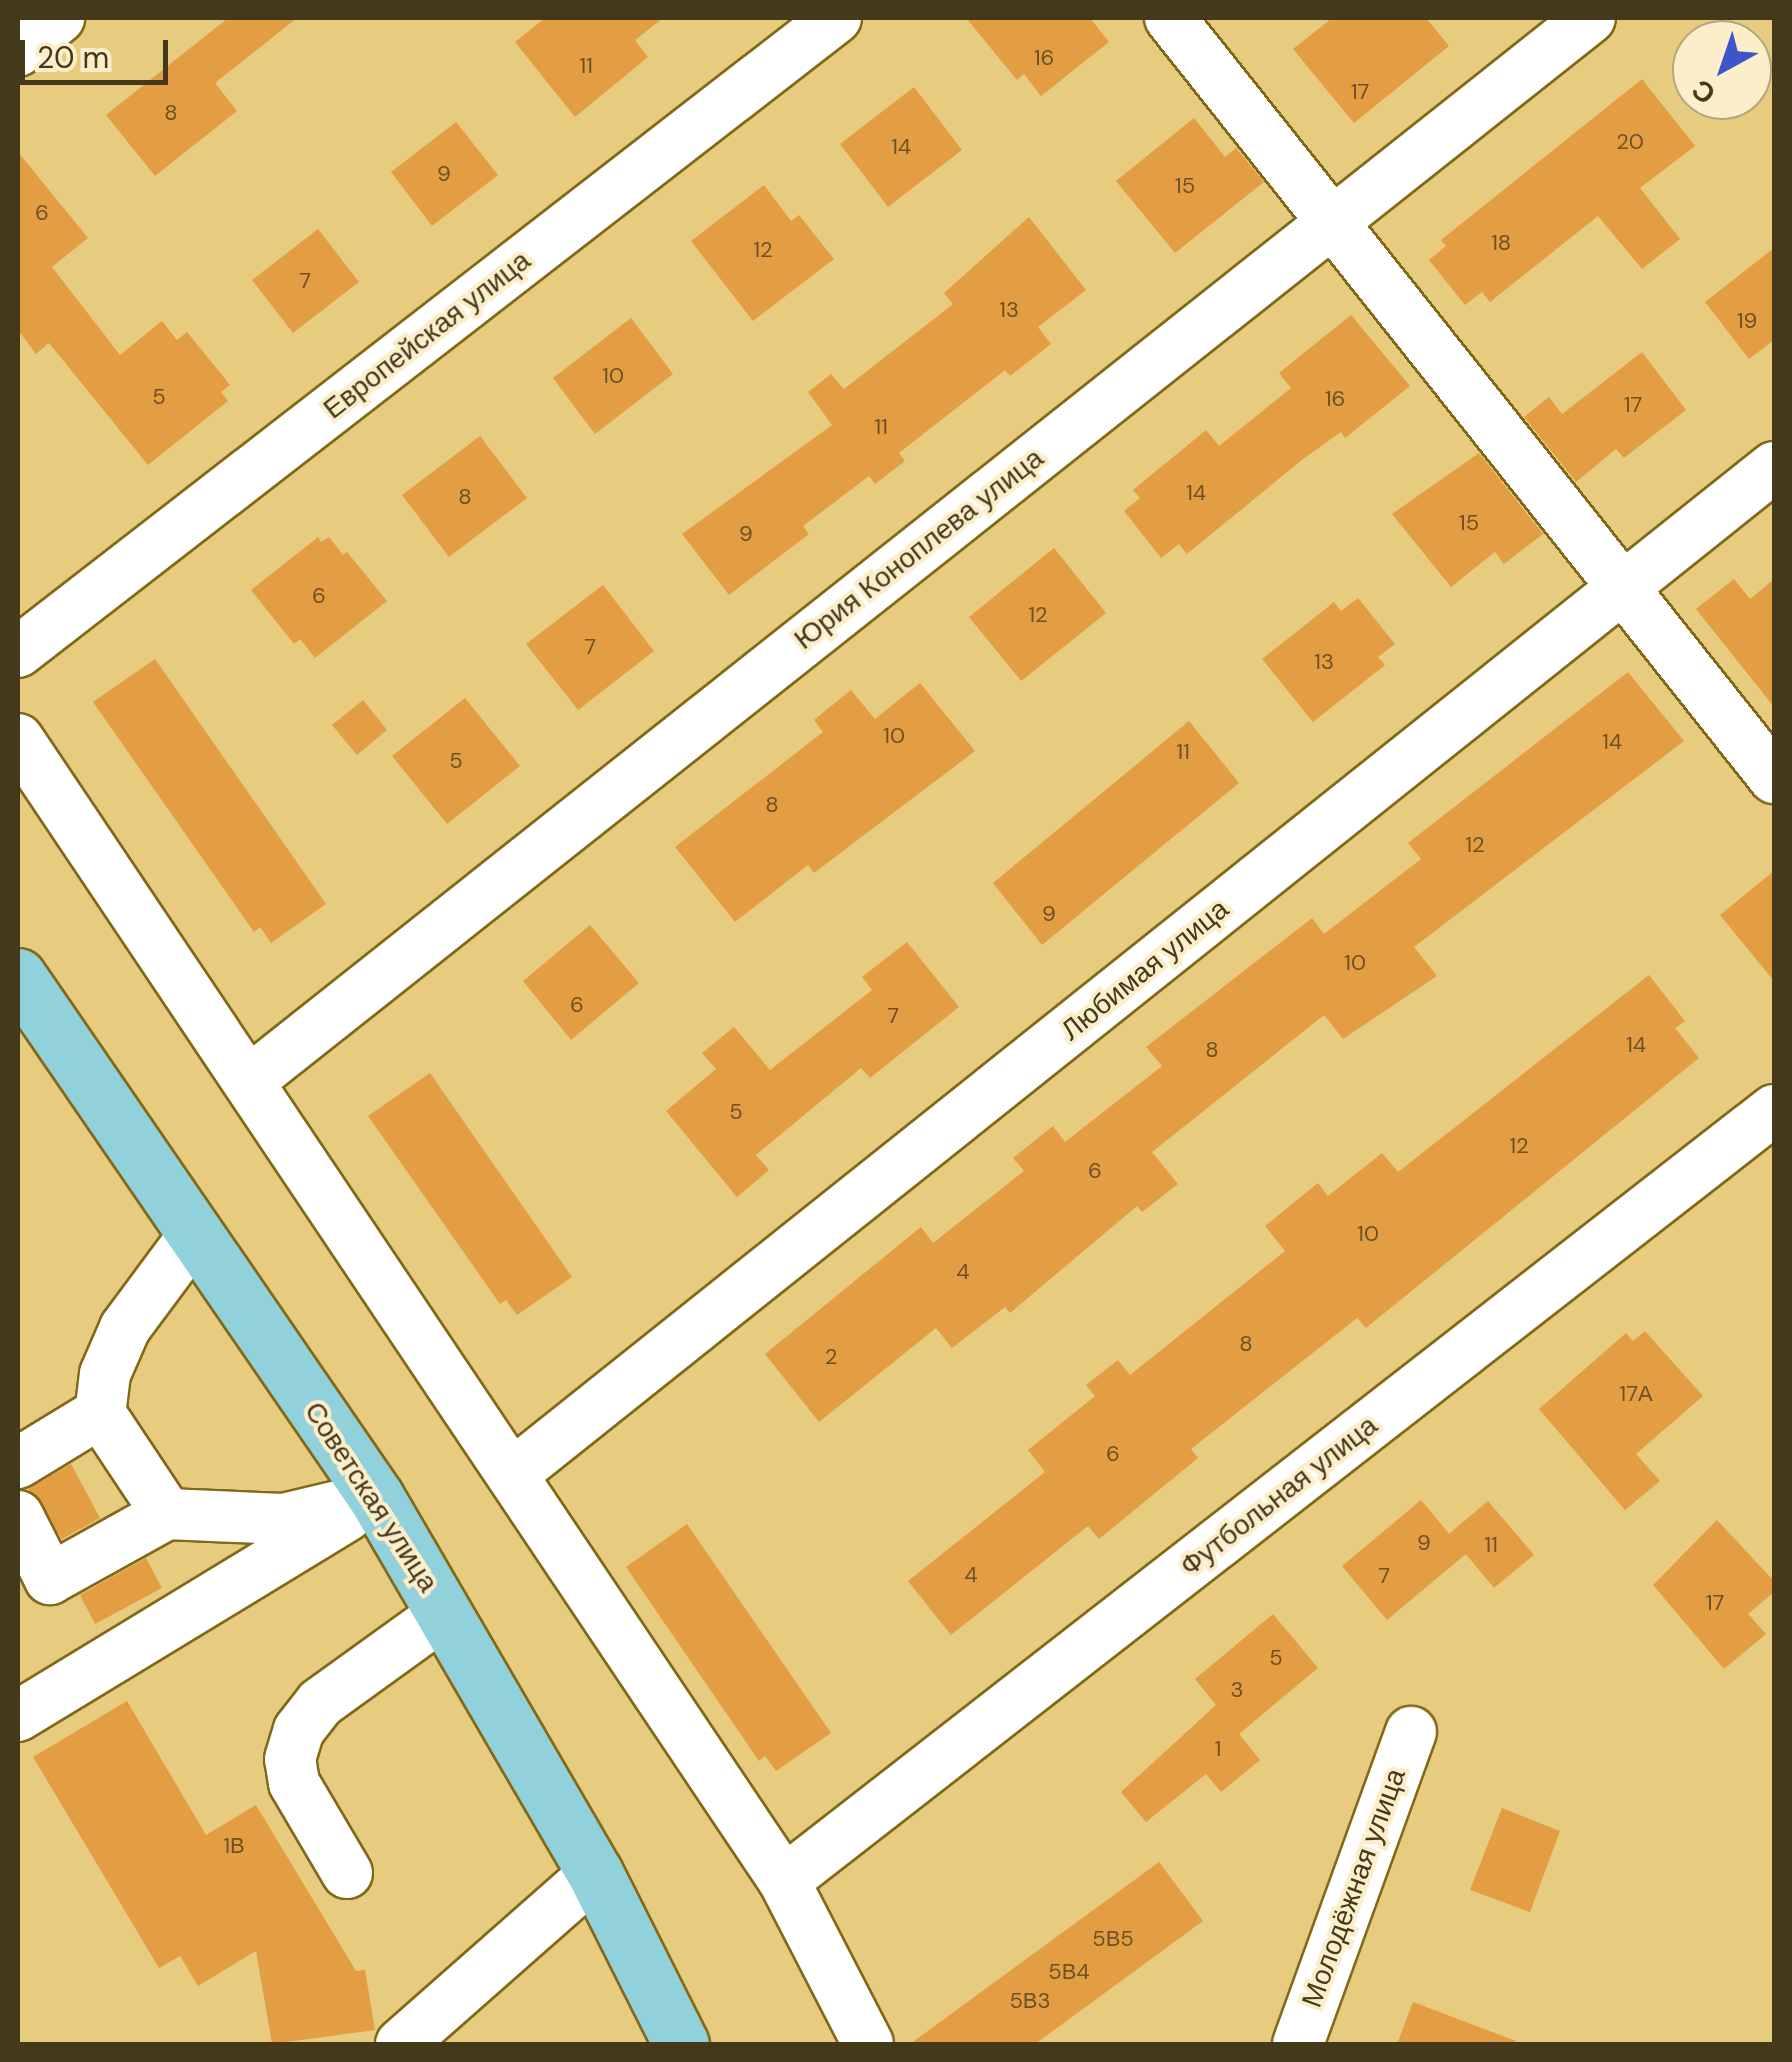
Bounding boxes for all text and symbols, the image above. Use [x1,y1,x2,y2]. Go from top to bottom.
scale bar [25,20,172,82]
north arrow [1672,20,1772,120]
text: 20 m [37,38,109,77]
house number: 16 [1034,45,1054,71]
house number: 11 [579,53,593,79]
text: С [1684,71,1723,113]
house number: 17 [1351,79,1369,105]
house number: 8 [164,100,178,126]
house number: 20 [1616,129,1644,155]
house number: 14 [891,134,911,160]
house number: 9 [437,161,451,187]
house number: 15 [1175,173,1195,199]
house number: 6 [35,200,49,226]
house number: 18 [1491,230,1511,256]
house number: 12 [753,237,773,263]
street label: Европейская улица [317,244,537,426]
house number: 7 [299,268,311,294]
house number: 13 [999,297,1019,323]
house number: 19 [1737,308,1757,334]
house number: 10 [602,363,624,389]
house number: 5 [152,384,166,410]
house number: 16 [1325,386,1345,412]
house number: 17 [1624,392,1642,418]
house number: 11 [874,414,888,440]
street label: Юрия Коноплева улица [788,441,1050,657]
house number: 14 [1186,480,1206,506]
house number: 8 [458,484,472,510]
house number: 15 [1459,510,1479,536]
house number: 9 [739,521,753,547]
house number: 6 [312,583,326,609]
house number: 12 [1028,602,1048,628]
house number: 7 [584,634,596,660]
house number: 13 [1314,649,1334,675]
house number: 10 [883,723,905,749]
house number: 14 [1602,729,1622,755]
house number: 11 [1176,739,1190,765]
house number: 5 [449,748,463,774]
house number: 8 [765,792,779,818]
house number: 12 [1465,832,1485,858]
street label: Любимая улица [1055,892,1235,1048]
house number: 9 [1042,901,1056,927]
house number: 10 [1344,950,1366,976]
house number: 6 [570,992,584,1018]
house number: 7 [887,1003,899,1029]
house number: 14 [1626,1032,1646,1058]
house number: 8 [1205,1037,1219,1063]
house number: 5 [729,1099,743,1125]
house number: 12 [1509,1133,1529,1159]
house number: 6 [1088,1158,1102,1184]
house number: 10 [1357,1221,1379,1247]
house number: 4 [956,1259,970,1285]
house number: 8 [1239,1331,1253,1357]
house number: 2 [825,1344,837,1370]
house number: 17А [1619,1381,1653,1407]
street label: Советская улица [297,1396,445,1598]
street label: Футбольная улица [1174,1409,1384,1583]
house number: 6 [1106,1441,1120,1467]
house number: 9 [1417,1530,1431,1556]
house number: 11 [1484,1532,1498,1558]
house number: 4 [964,1562,978,1588]
house number: 7 [1378,1563,1390,1589]
house number: 17 [1706,1590,1724,1616]
house number: 5 [1269,1645,1283,1671]
house number: 3 [1230,1677,1244,1703]
house number: 1 [1215,1736,1221,1762]
street label: Молодёжная улица [1295,1764,1413,2012]
house number: 1В [223,1833,245,1859]
house number: 5В5 [1092,1926,1134,1952]
house number: 5В4 [1048,1959,1090,1985]
house number: 5В3 [1009,1988,1051,2014]

